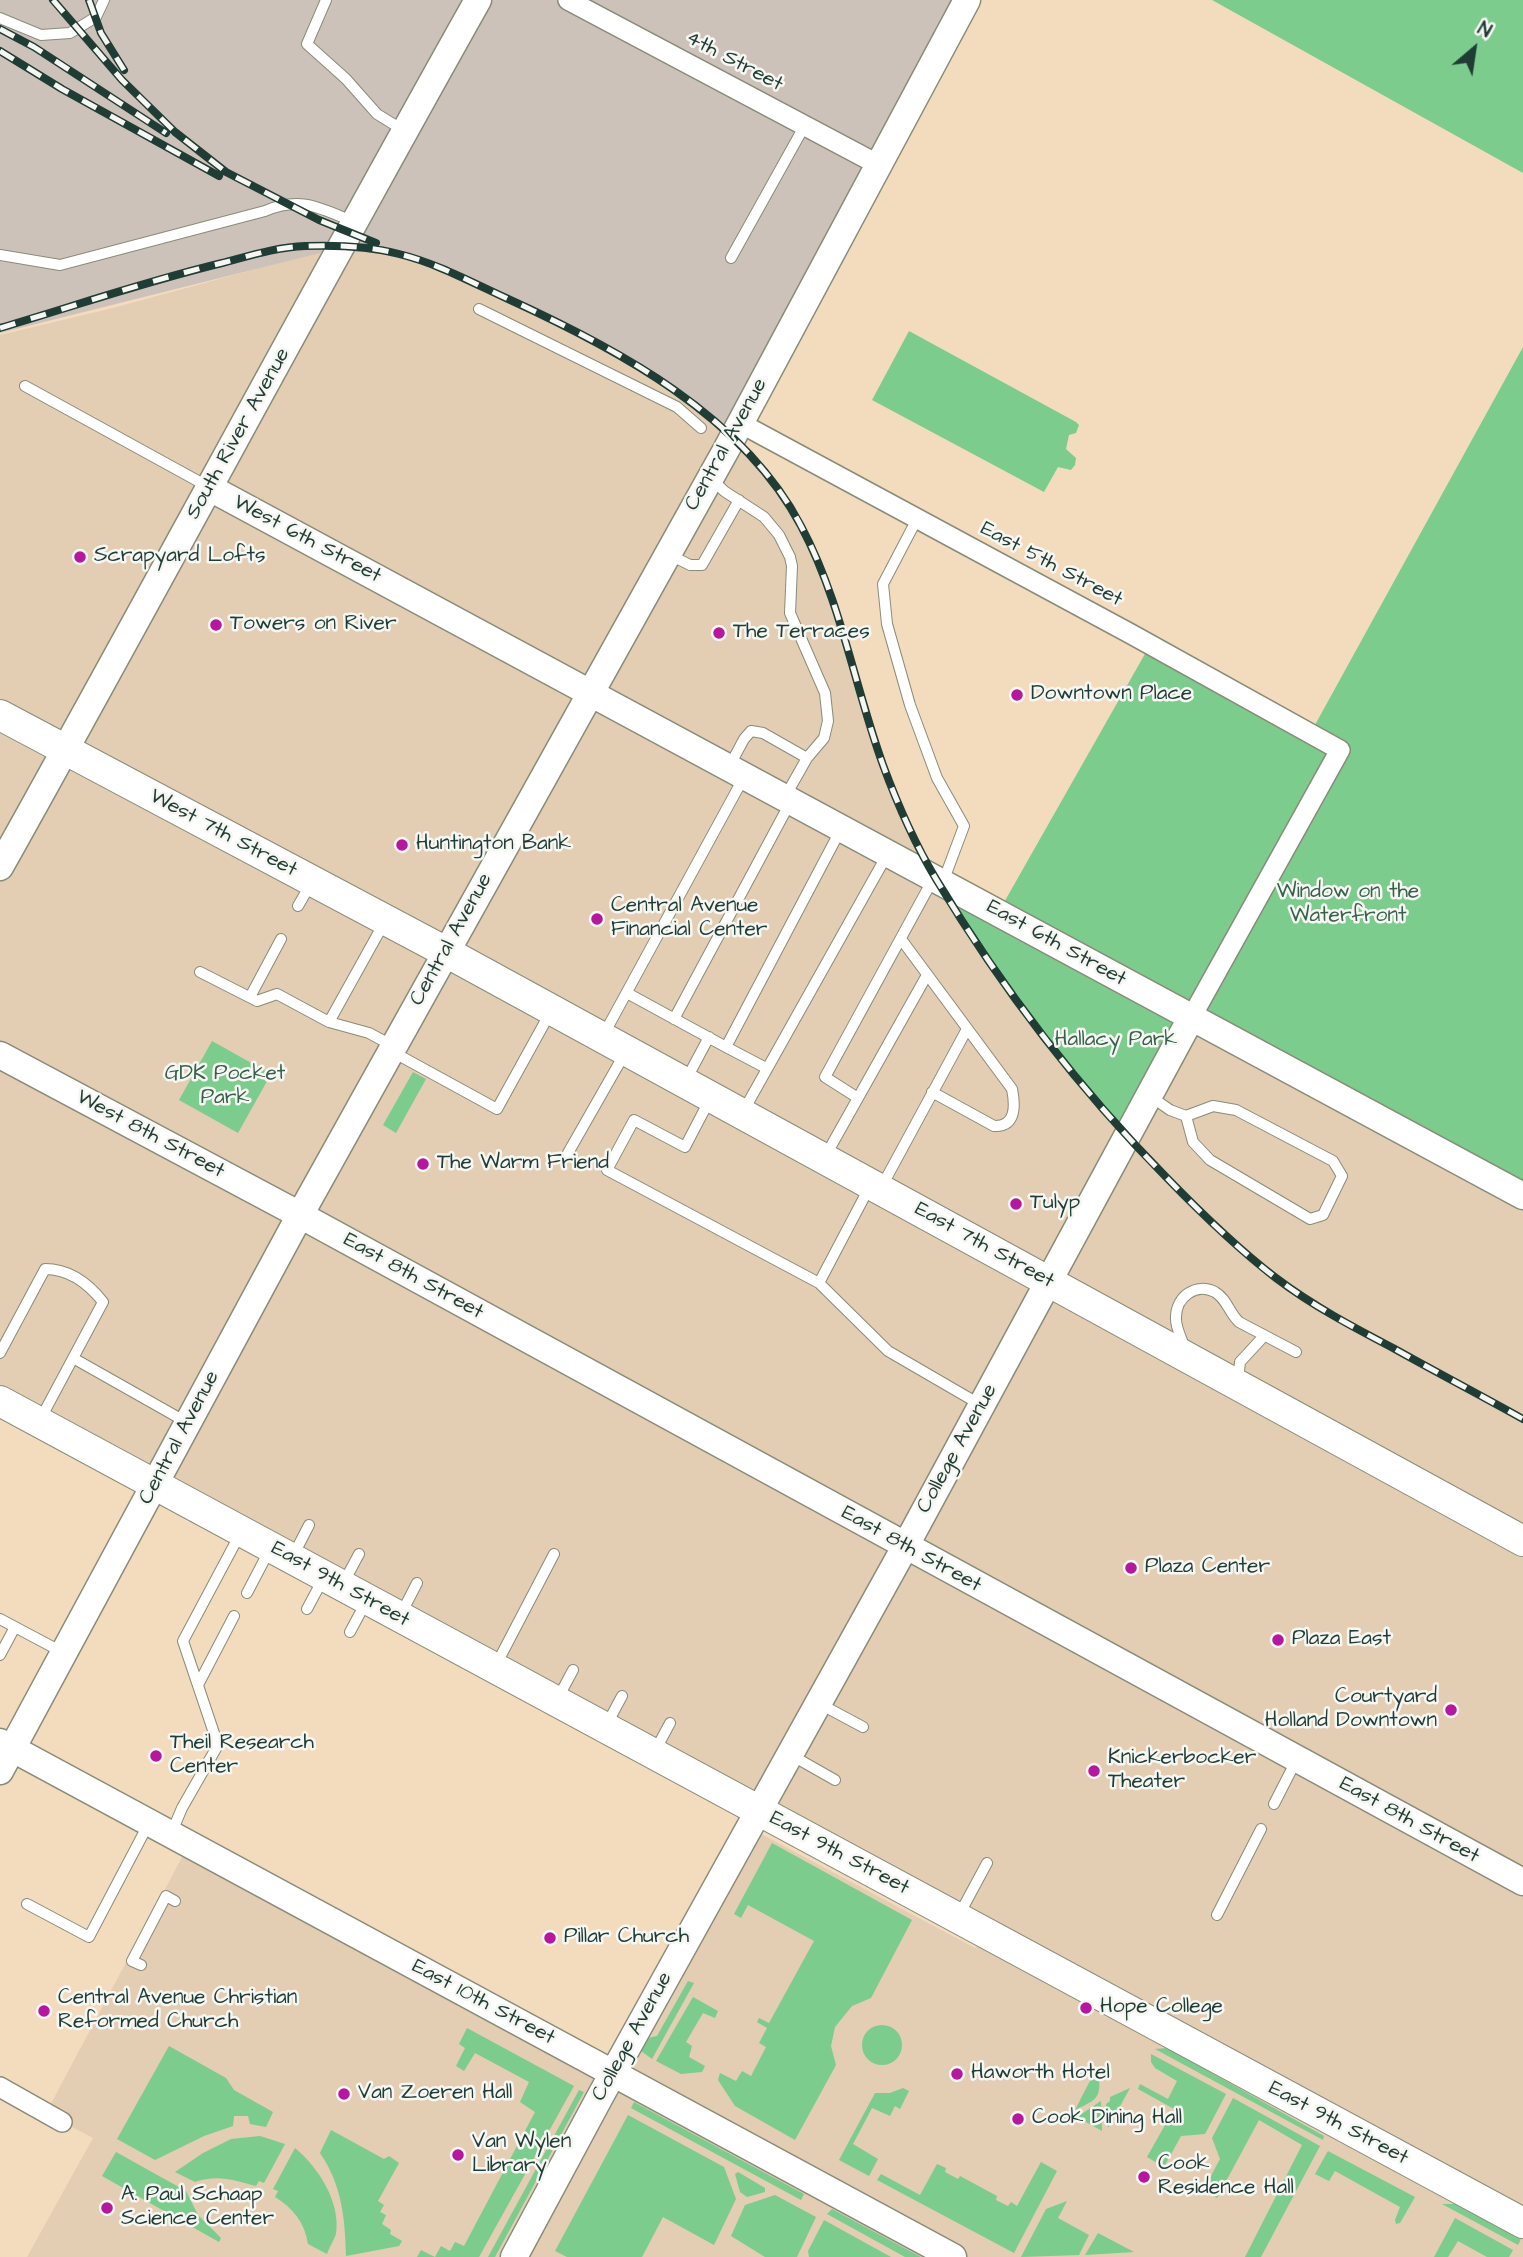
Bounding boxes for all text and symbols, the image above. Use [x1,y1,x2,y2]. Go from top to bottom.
north arrow [1439,14,1509,84]
text: N [1473,15,1496,45]
street label: 4th Street [681,26,787,98]
street label: South River Avenue [181,344,297,524]
street label: Central Avenue [680,374,774,516]
street label: West 6th Street [229,490,385,590]
street label: East 5th Street [976,517,1126,613]
place label: Scrapyard Lofts [94,544,266,570]
marker: Scrapyard Lofts [72,549,88,565]
place label: Towers on River [230,612,396,638]
marker: Towers on River [208,617,224,633]
place label: The Terraces [733,620,870,646]
marker: The Terraces [711,625,727,641]
place label: Downtown Place [1031,682,1192,708]
marker: Downtown Place [1009,687,1025,703]
street label: West 7th Street [145,784,301,884]
place label: Huntington Bank [416,832,571,858]
marker: Huntington Bank [394,837,410,853]
street label: Central Avenue [405,869,499,1011]
park label: Window on the Waterfront [1277,880,1419,930]
place label: Central Avenue Financial Center [611,894,767,944]
street label: East 6th Street [982,895,1130,993]
marker: Central Avenue Financial Center [589,911,605,927]
park label: Hallacy Park [1055,1028,1177,1054]
park label: GDK Pocket Park [165,1062,285,1112]
street label: West 8th Street [72,1085,228,1185]
place label: The Warm Friend [437,1151,609,1177]
marker: The Warm Friend [415,1156,431,1172]
place label: Tulyp [1030,1191,1080,1217]
marker: Tulyp [1008,1196,1024,1212]
street label: East 7th Street [910,1197,1058,1295]
street label: East 8th Street [339,1228,487,1326]
street label: Central Avenue [134,1367,226,1509]
street label: College Avenue [912,1380,1004,1518]
street label: East 8th Street [837,1501,985,1599]
street label: East 9th Street [266,1537,414,1633]
place label: Plaza Center [1145,1555,1270,1581]
marker: Plaza Center [1123,1560,1139,1576]
place label: Plaza East [1292,1627,1391,1653]
marker: Plaza East [1270,1632,1286,1648]
place label: Courtyard Holland Downtown [1265,1685,1437,1735]
marker: Courtyard Holland Downtown [1443,1702,1459,1718]
place label: Theil Research Center [170,1731,314,1781]
place label: Knickerbocker Theater [1108,1746,1256,1796]
marker: Theil Research Center [148,1748,164,1764]
marker: Knickerbocker Theater [1086,1763,1102,1779]
street label: East 8th Street [1335,1772,1483,1870]
street label: East 9th Street [765,1807,913,1901]
place label: Pillar Church [564,1925,689,1951]
marker: Pillar Church [542,1930,558,1946]
street label: East 10th Street [407,1955,559,2051]
street label: College Avenue [587,1968,679,2106]
place label: Central Avenue Christian Reformed Church [58,1986,297,2036]
place label: Hope College [1100,1995,1223,2021]
marker: Hope College [1078,2000,1094,2016]
marker: Central Avenue Christian Reformed Church [36,2003,52,2019]
place label: Haworth Hotel [971,2061,1110,2087]
marker: Haworth Hotel [949,2066,965,2082]
street label: East 9th Street [1264,2077,1412,2171]
place label: Van Zoeren Hall [358,2081,512,2107]
marker: Van Zoeren Hall [336,2086,352,2102]
place label: Cook Dining Hall [1032,2106,1182,2132]
marker: Cook Dining Hall [1010,2111,1026,2127]
place label: Van Wylen Library [472,2130,571,2180]
marker: Van Wylen Library [450,2147,466,2163]
place label: Cook Residence Hall [1158,2152,1294,2202]
marker: Cook Residence Hall [1136,2169,1152,2185]
place label: A. Paul Schaap Science Center [121,2183,274,2233]
marker: A. Paul Schaap Science Center [99,2200,115,2216]

